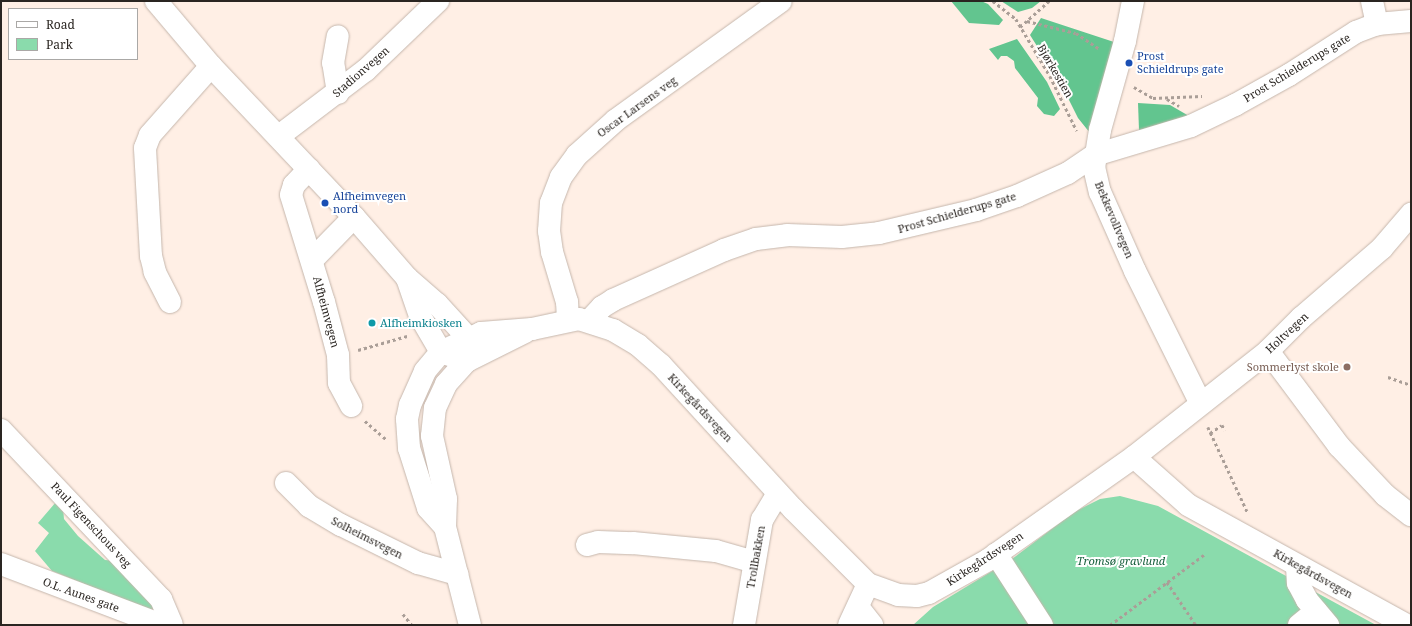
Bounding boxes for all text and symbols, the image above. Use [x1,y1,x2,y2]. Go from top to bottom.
legend [8,8,138,60]
text: Road [46,16,75,33]
street label: Prost Schielderups gate [1241,31,1353,105]
text: Park [46,36,73,53]
street label: Bjørkestien [1034,42,1076,100]
street label: Stadionvegen [330,44,392,100]
place label: Prost Schieldrups gate [1137,50,1224,76]
marker: Prost Schieldrups gate [1124,58,1134,68]
street label: Oscar Larsens veg [595,74,679,140]
street label: Bekkevollvegen [1092,180,1136,260]
place label: Alfheimvegen nord [333,190,406,216]
street label: Prost Schielderups gate [896,190,1018,236]
marker: Alfheimvegen nord [320,198,330,208]
street label: Alfheimvegen [310,275,342,349]
street label: Holtvegen [1263,310,1311,356]
place label: Alfheimkiosken [380,316,462,330]
marker: Alfheimkiosken [367,318,377,328]
place label: Sommerlyst skole [1247,360,1339,374]
marker: Sommerlyst skole [1342,362,1352,372]
street label: Kirkegårdsvegen [665,371,735,445]
street label: Paul Figenschous veg [48,480,134,570]
street label: Solheimsvegen [329,514,405,562]
street label: Trollbakken [744,525,768,589]
street label: Kirkegårdsvegen [944,529,1026,589]
street label: Kirkegårdsvegen [1271,547,1355,601]
park label: Tromsø gravlund [1077,554,1165,568]
street label: O.L. Aunes gate [41,575,121,615]

